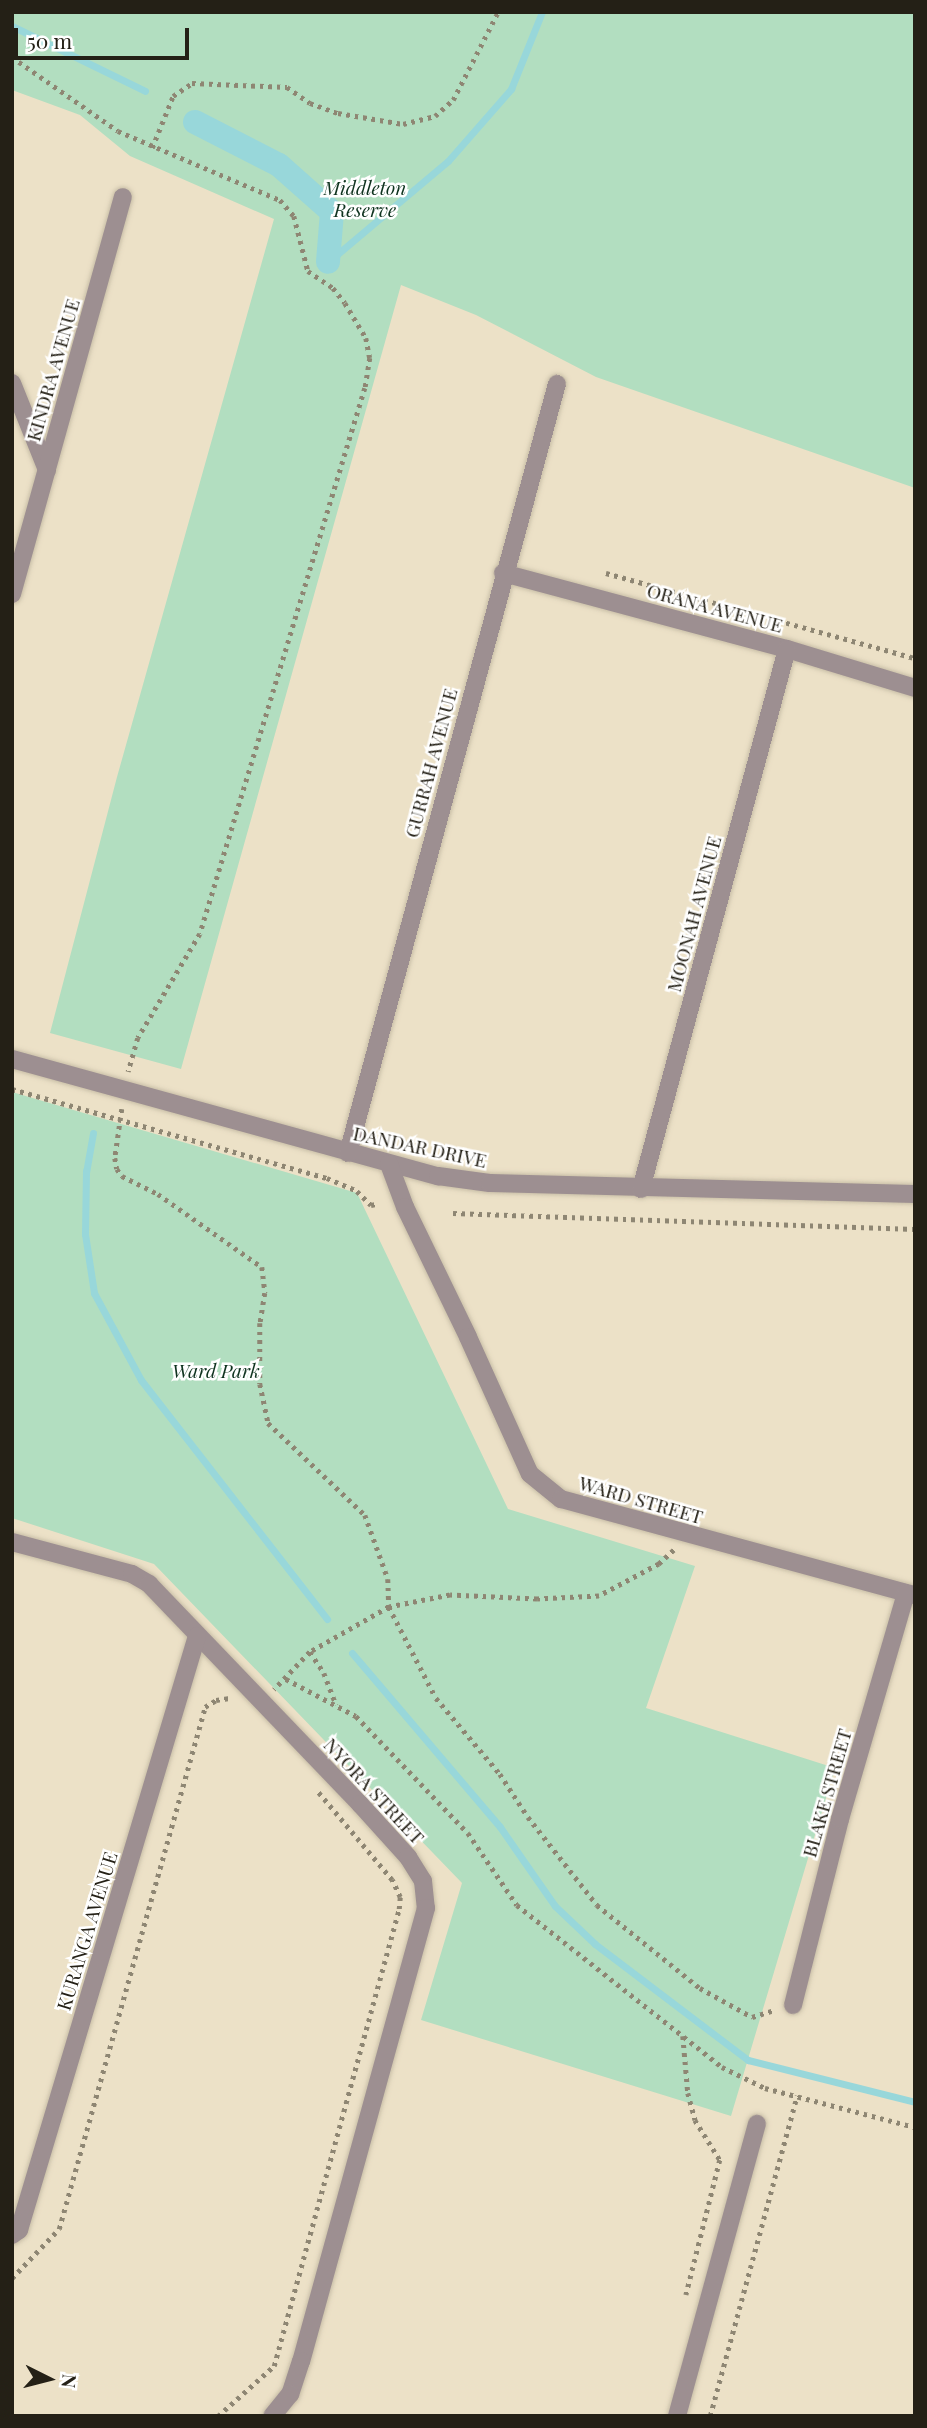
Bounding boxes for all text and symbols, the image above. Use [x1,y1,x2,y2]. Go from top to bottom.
scale bar [18,14,192,58]
text: 50 m [27,26,72,54]
park label: Middleton Reserve [324,177,406,221]
street label: KINDRA AVENUE [22,296,84,444]
street label: ORANA AVENUE [644,579,786,637]
street label: GURRAH AVENUE [400,686,462,840]
street label: MOONAH AVENUE [662,833,726,995]
street label: DANDAR DRIVE [351,1122,489,1172]
park label: Ward Park [172,1360,260,1382]
street label: WARD STREET [576,1471,706,1529]
street label: BLAKE STREET [798,1726,856,1860]
street label: NYORA STREET [319,1733,429,1849]
street label: KURANGA AVENUE [52,1849,122,2013]
north arrow [14,2344,84,2414]
text: N [56,2373,84,2389]

